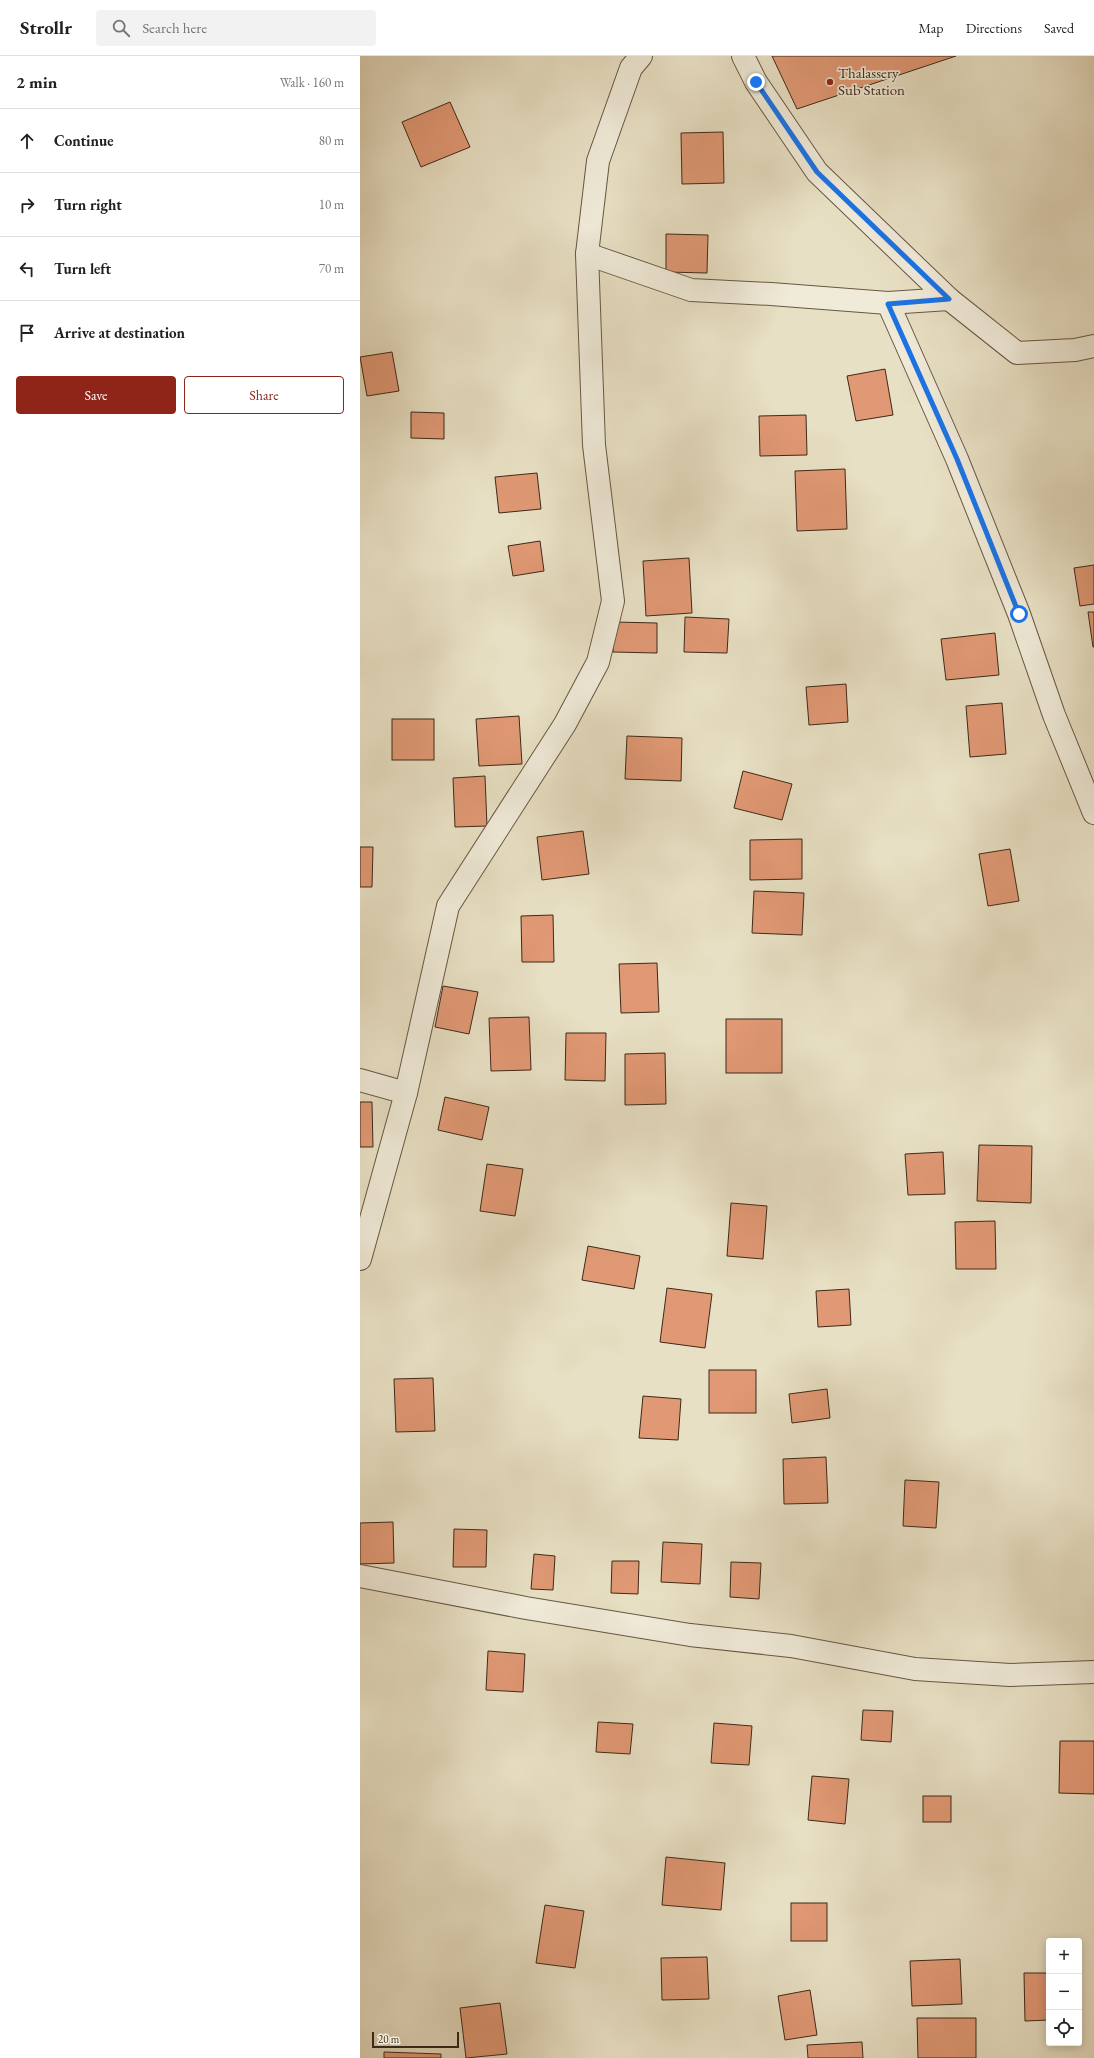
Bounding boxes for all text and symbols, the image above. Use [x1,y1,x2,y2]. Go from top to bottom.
search box [96,10,376,46]
text: Strollr [20,15,72,40]
icon: search [110,17,132,39]
text: Search here [142,18,207,37]
text: Map [918,19,944,37]
text: Directions [966,19,1022,37]
text: Saved [1044,19,1074,37]
place label: Thalassery Sub Station [838,63,905,99]
text: 2 min [16,71,57,93]
route end [747,73,765,91]
text: Walk · 160 m [280,74,344,91]
marker: Thalassery Sub Station [825,77,835,87]
icon: ahead [16,130,38,152]
text: Continue [54,131,114,150]
text: 80 m [319,132,344,149]
icon: right [16,194,38,216]
text: Turn right [54,195,122,214]
text: 10 m [319,196,344,213]
icon: left [16,258,38,280]
text: Turn left [54,259,111,278]
text: 70 m [319,260,344,277]
icon: arrive [16,322,38,344]
text: Arrive at destination [54,323,185,342]
button: Save [16,376,176,414]
button: Share [184,376,344,414]
route start [1010,605,1028,623]
map controls [1046,1938,1082,2046]
button: + [1046,1938,1082,1974]
button: − [1046,1974,1082,2010]
button: locate [1046,2010,1082,2046]
scale bar [372,2030,459,2049]
text: 20 m [378,2032,399,2046]

